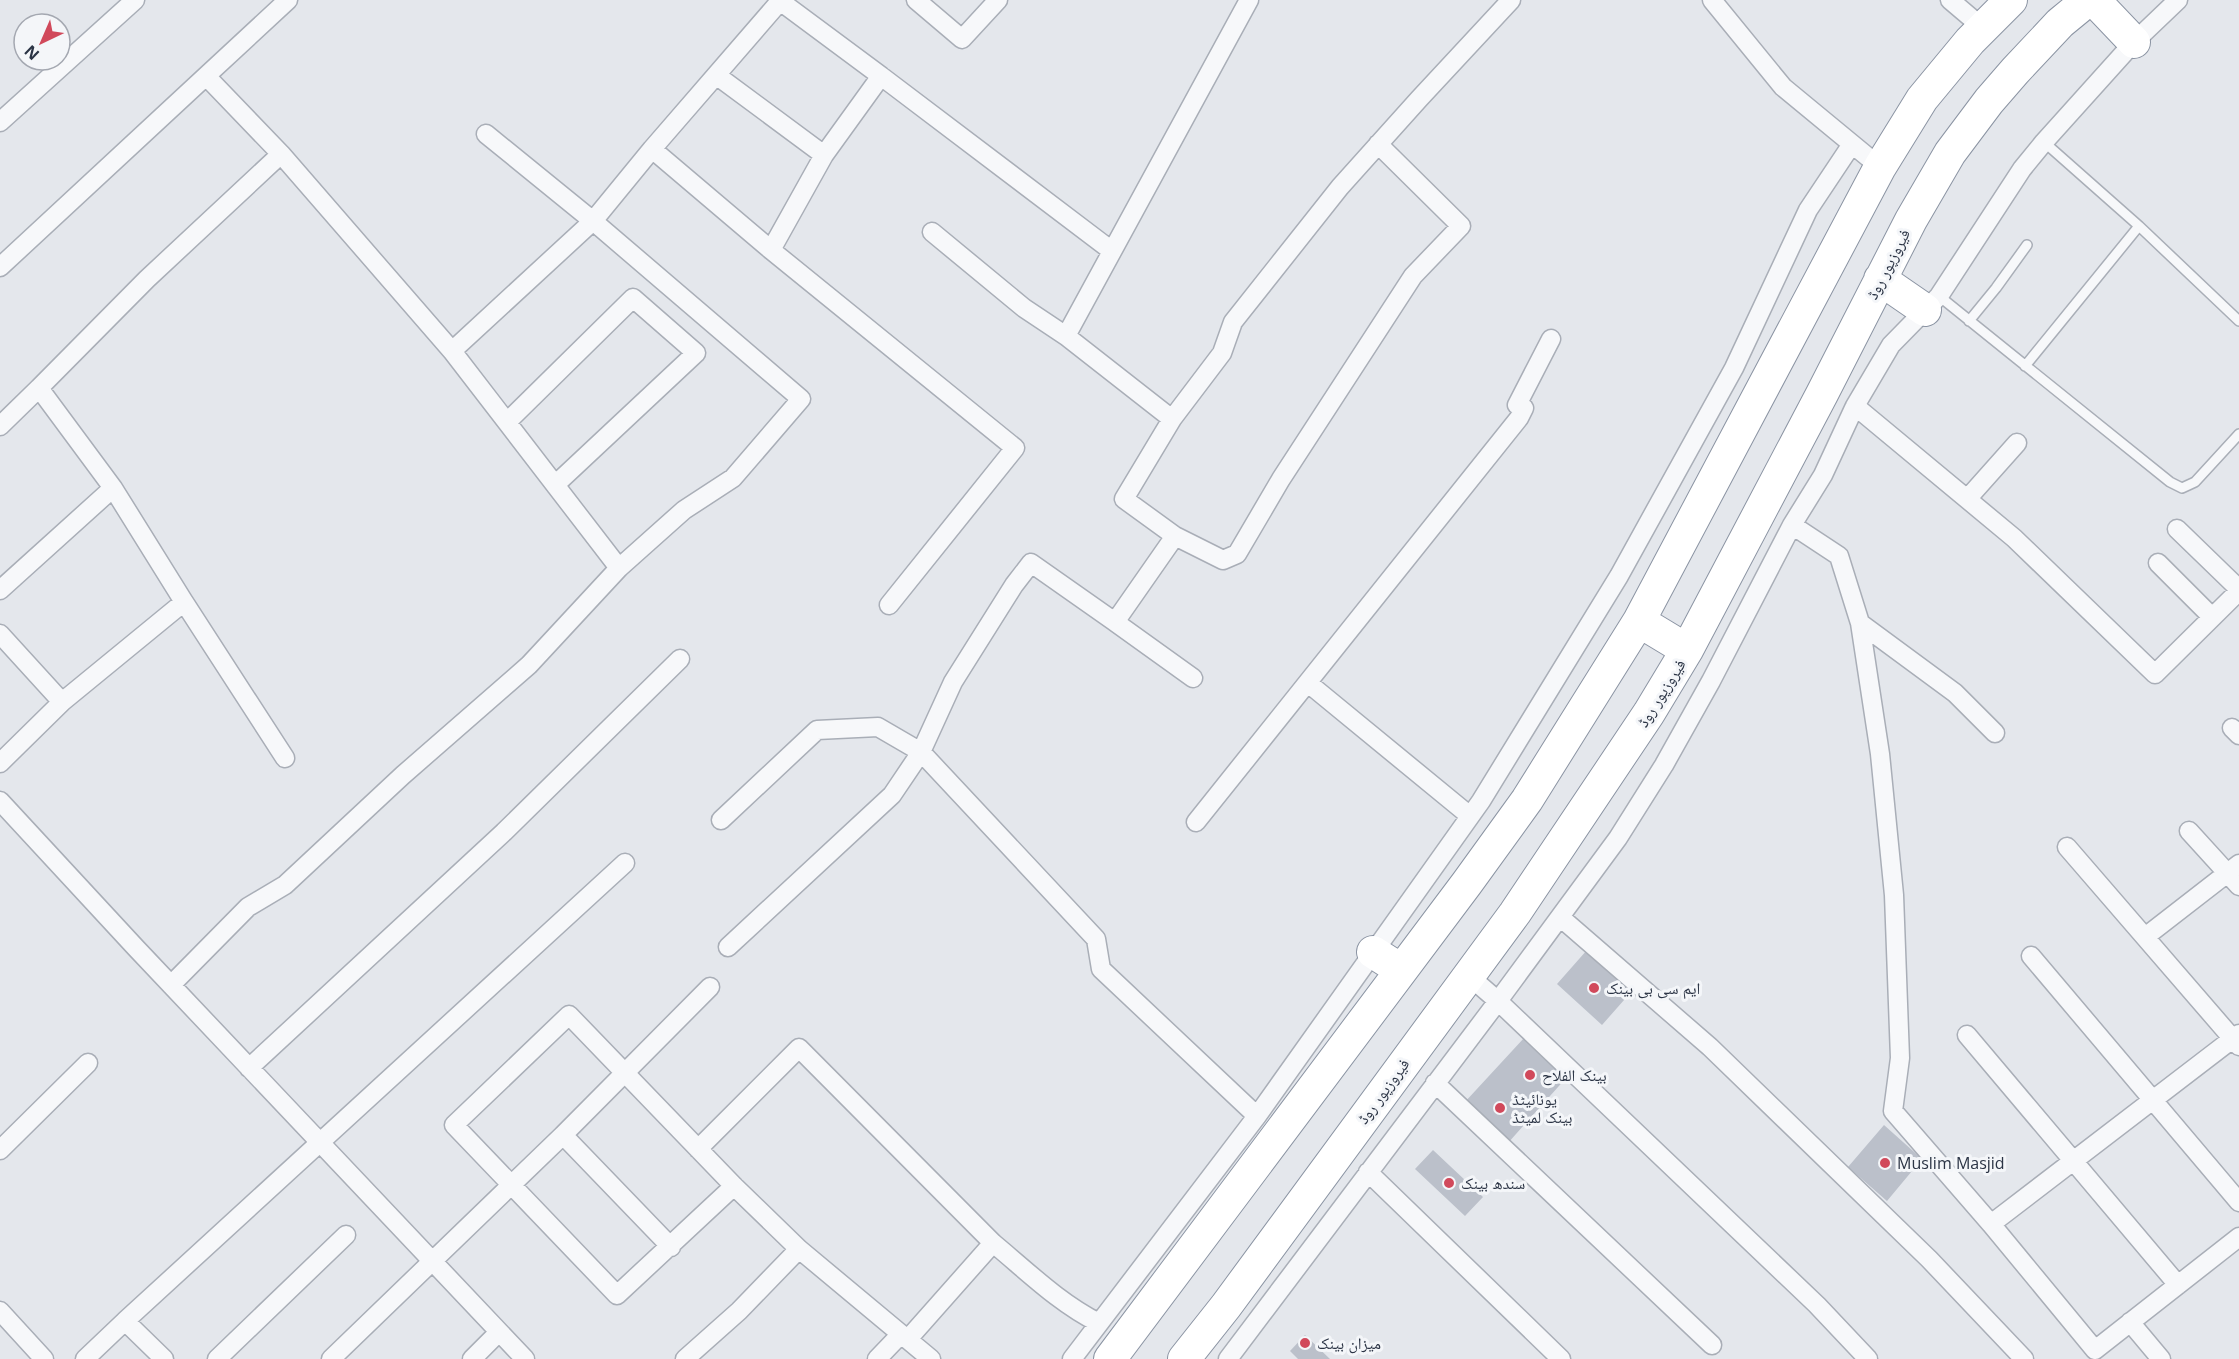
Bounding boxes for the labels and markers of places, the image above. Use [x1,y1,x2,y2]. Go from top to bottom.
place label: ایم سی بی بینک [1606,977,1700,999]
marker: ایم سی بی بینک [1587,981,1601,995]
place label: بینک الفلاح [1542,1064,1607,1086]
marker: بینک الفلاح [1523,1068,1537,1082]
place label: یونائیٹڈ بینک لمیٹڈ [1512,1088,1573,1128]
marker: یونائیٹڈ بینک لمیٹڈ [1493,1101,1507,1115]
place label: Muslim Masjid [1897,1152,2005,1174]
marker: Muslim Masjid [1878,1156,1892,1170]
place label: سندھ بینک [1461,1172,1525,1194]
marker: سندھ بینک [1442,1176,1456,1190]
place label: میزان بینک [1317,1332,1381,1354]
marker: میزان بینک [1298,1336,1312,1350]

